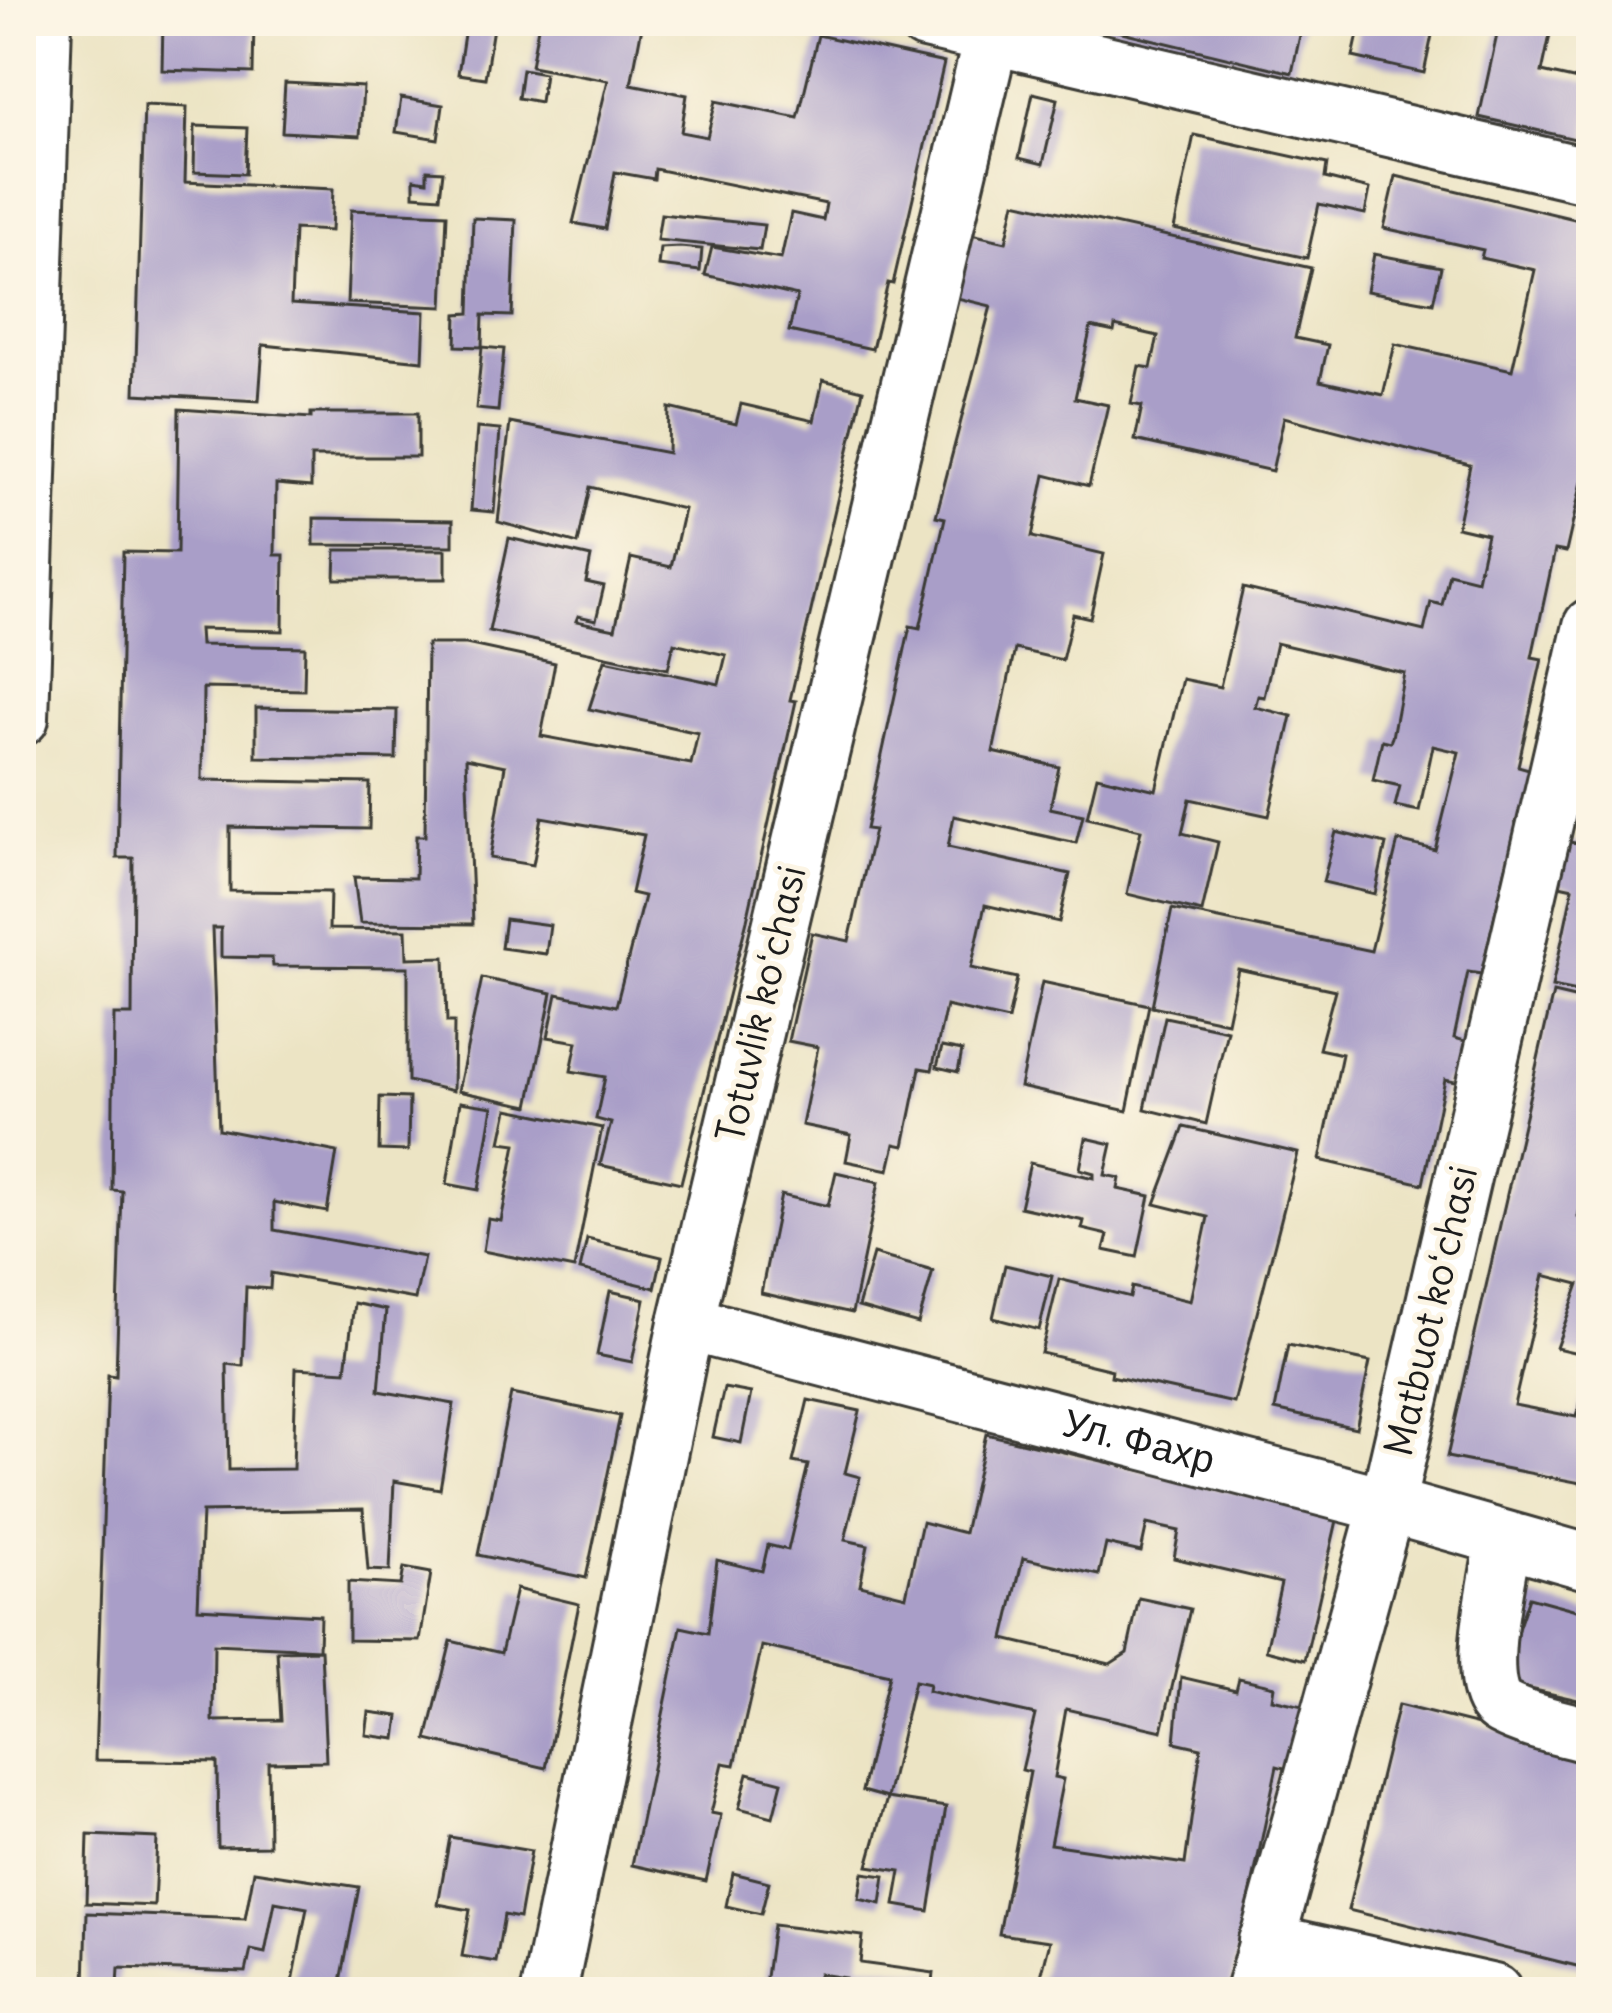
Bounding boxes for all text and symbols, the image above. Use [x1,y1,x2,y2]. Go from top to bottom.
street label: Totuvlik koʻchasi [705,861,817,1147]
street label: Matbuot koʻchasi [1374,1161,1488,1461]
street label: Ул. Фахр [1058,1397,1220,1484]

